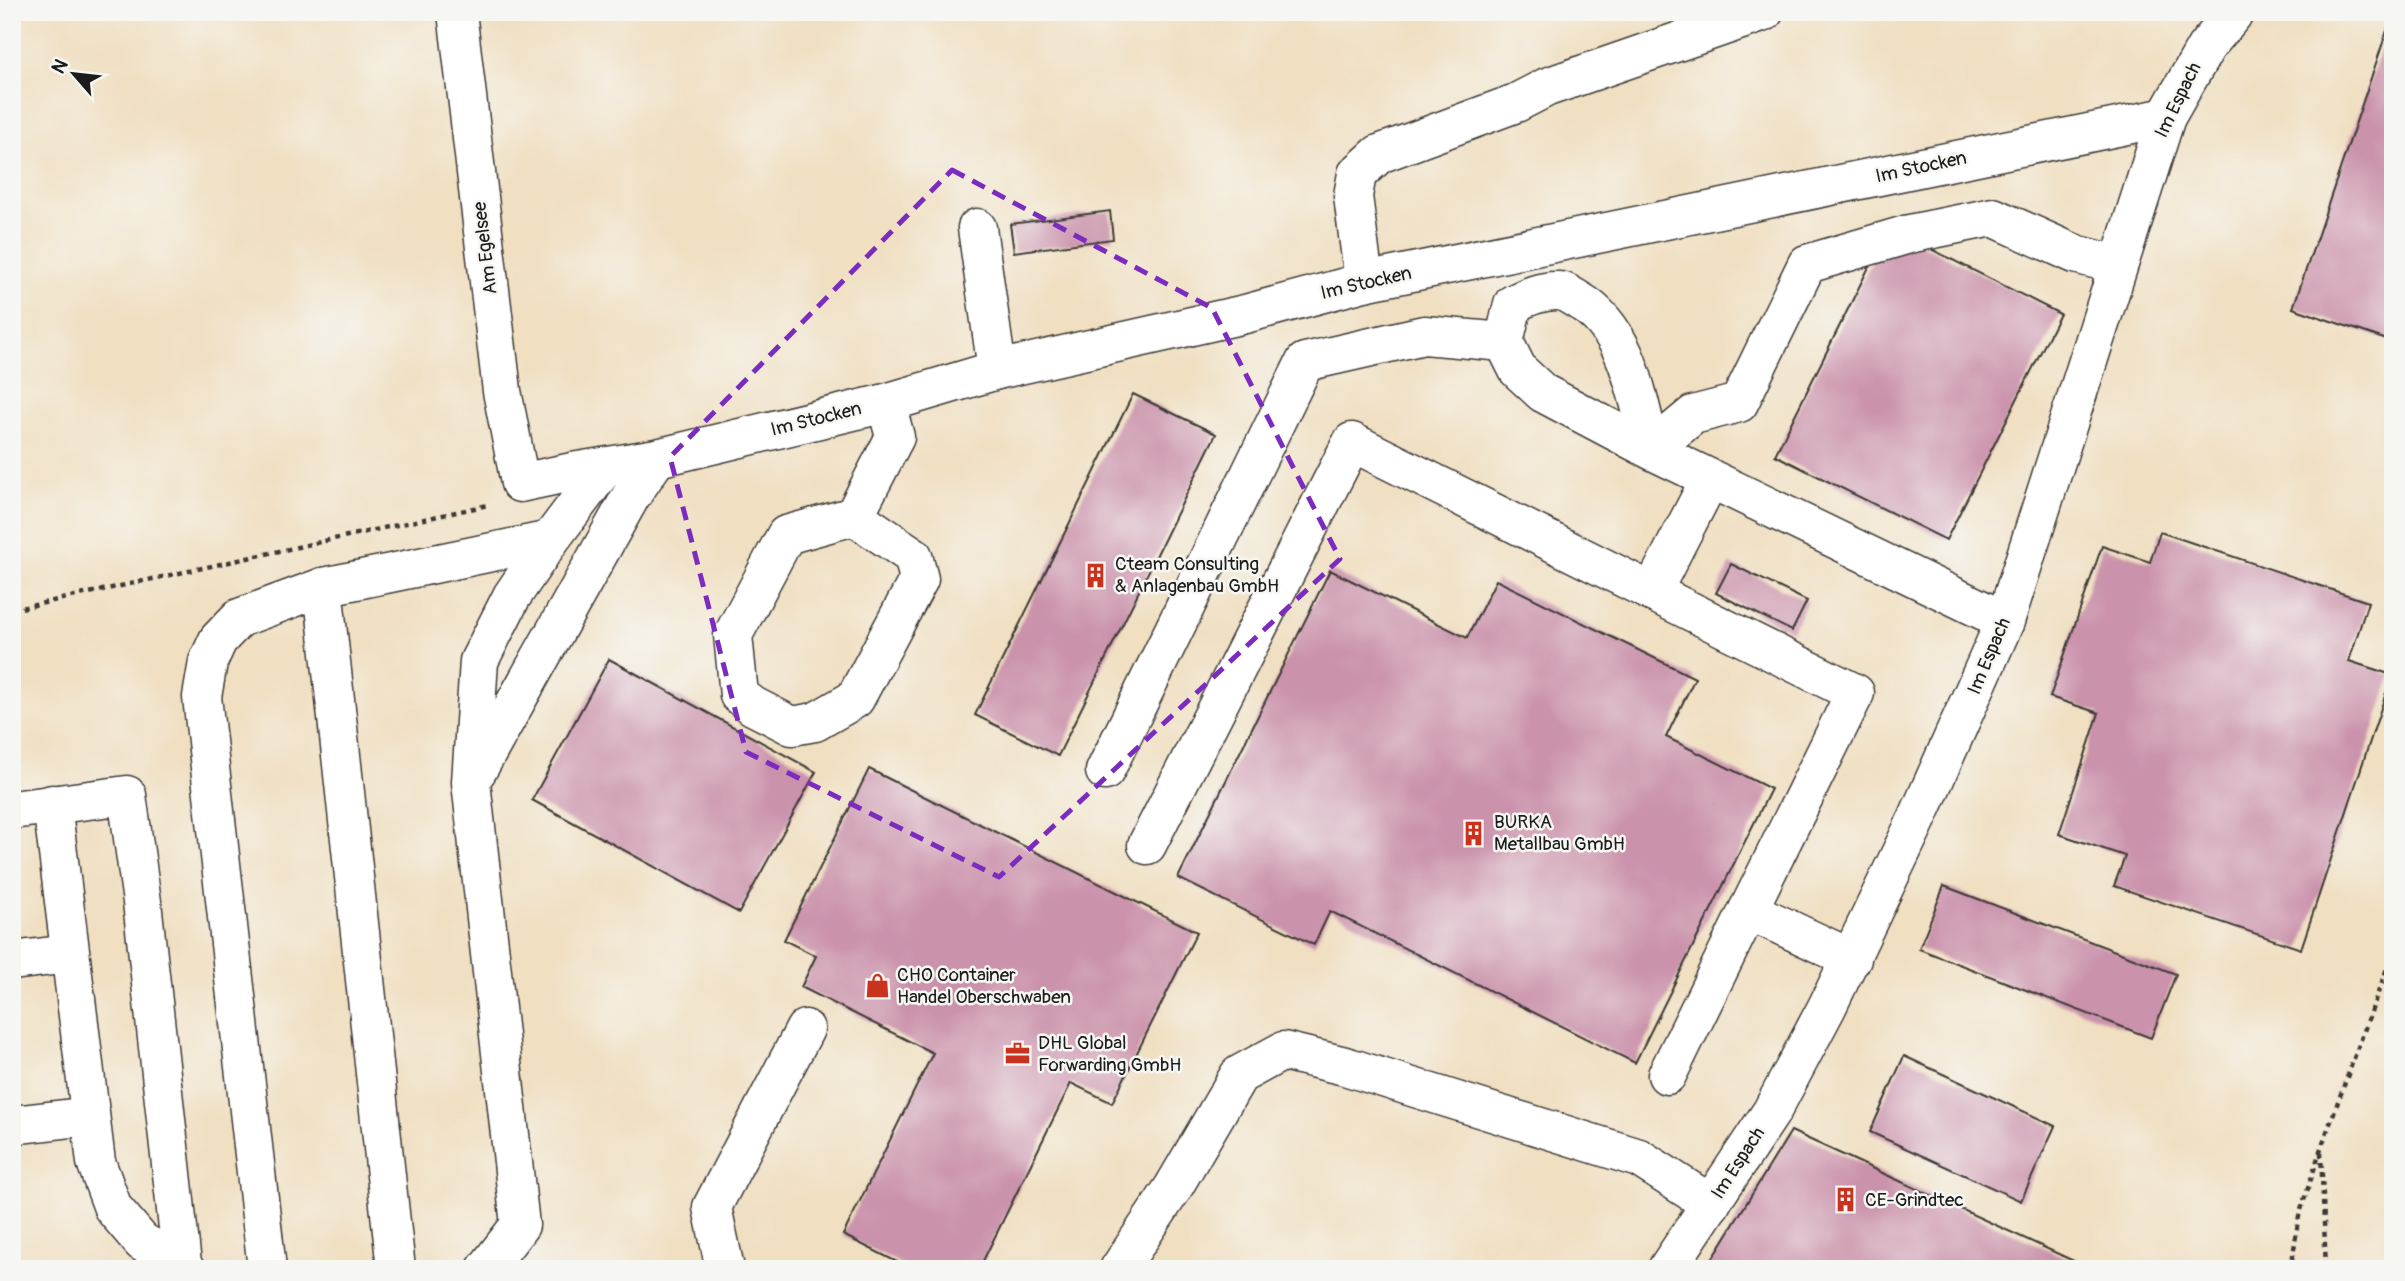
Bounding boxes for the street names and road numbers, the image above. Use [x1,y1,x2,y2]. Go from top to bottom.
street label: Im Espach [2149,58,2207,142]
street label: Im Stocken [1873,146,1969,188]
street label: Am Egelsee [467,200,503,296]
street label: Im Stocken [1318,261,1414,305]
street label: Im Stocken [768,396,864,442]
street label: Im Espach [1962,614,2016,698]
street label: Im Espach [1706,1122,1770,1204]

